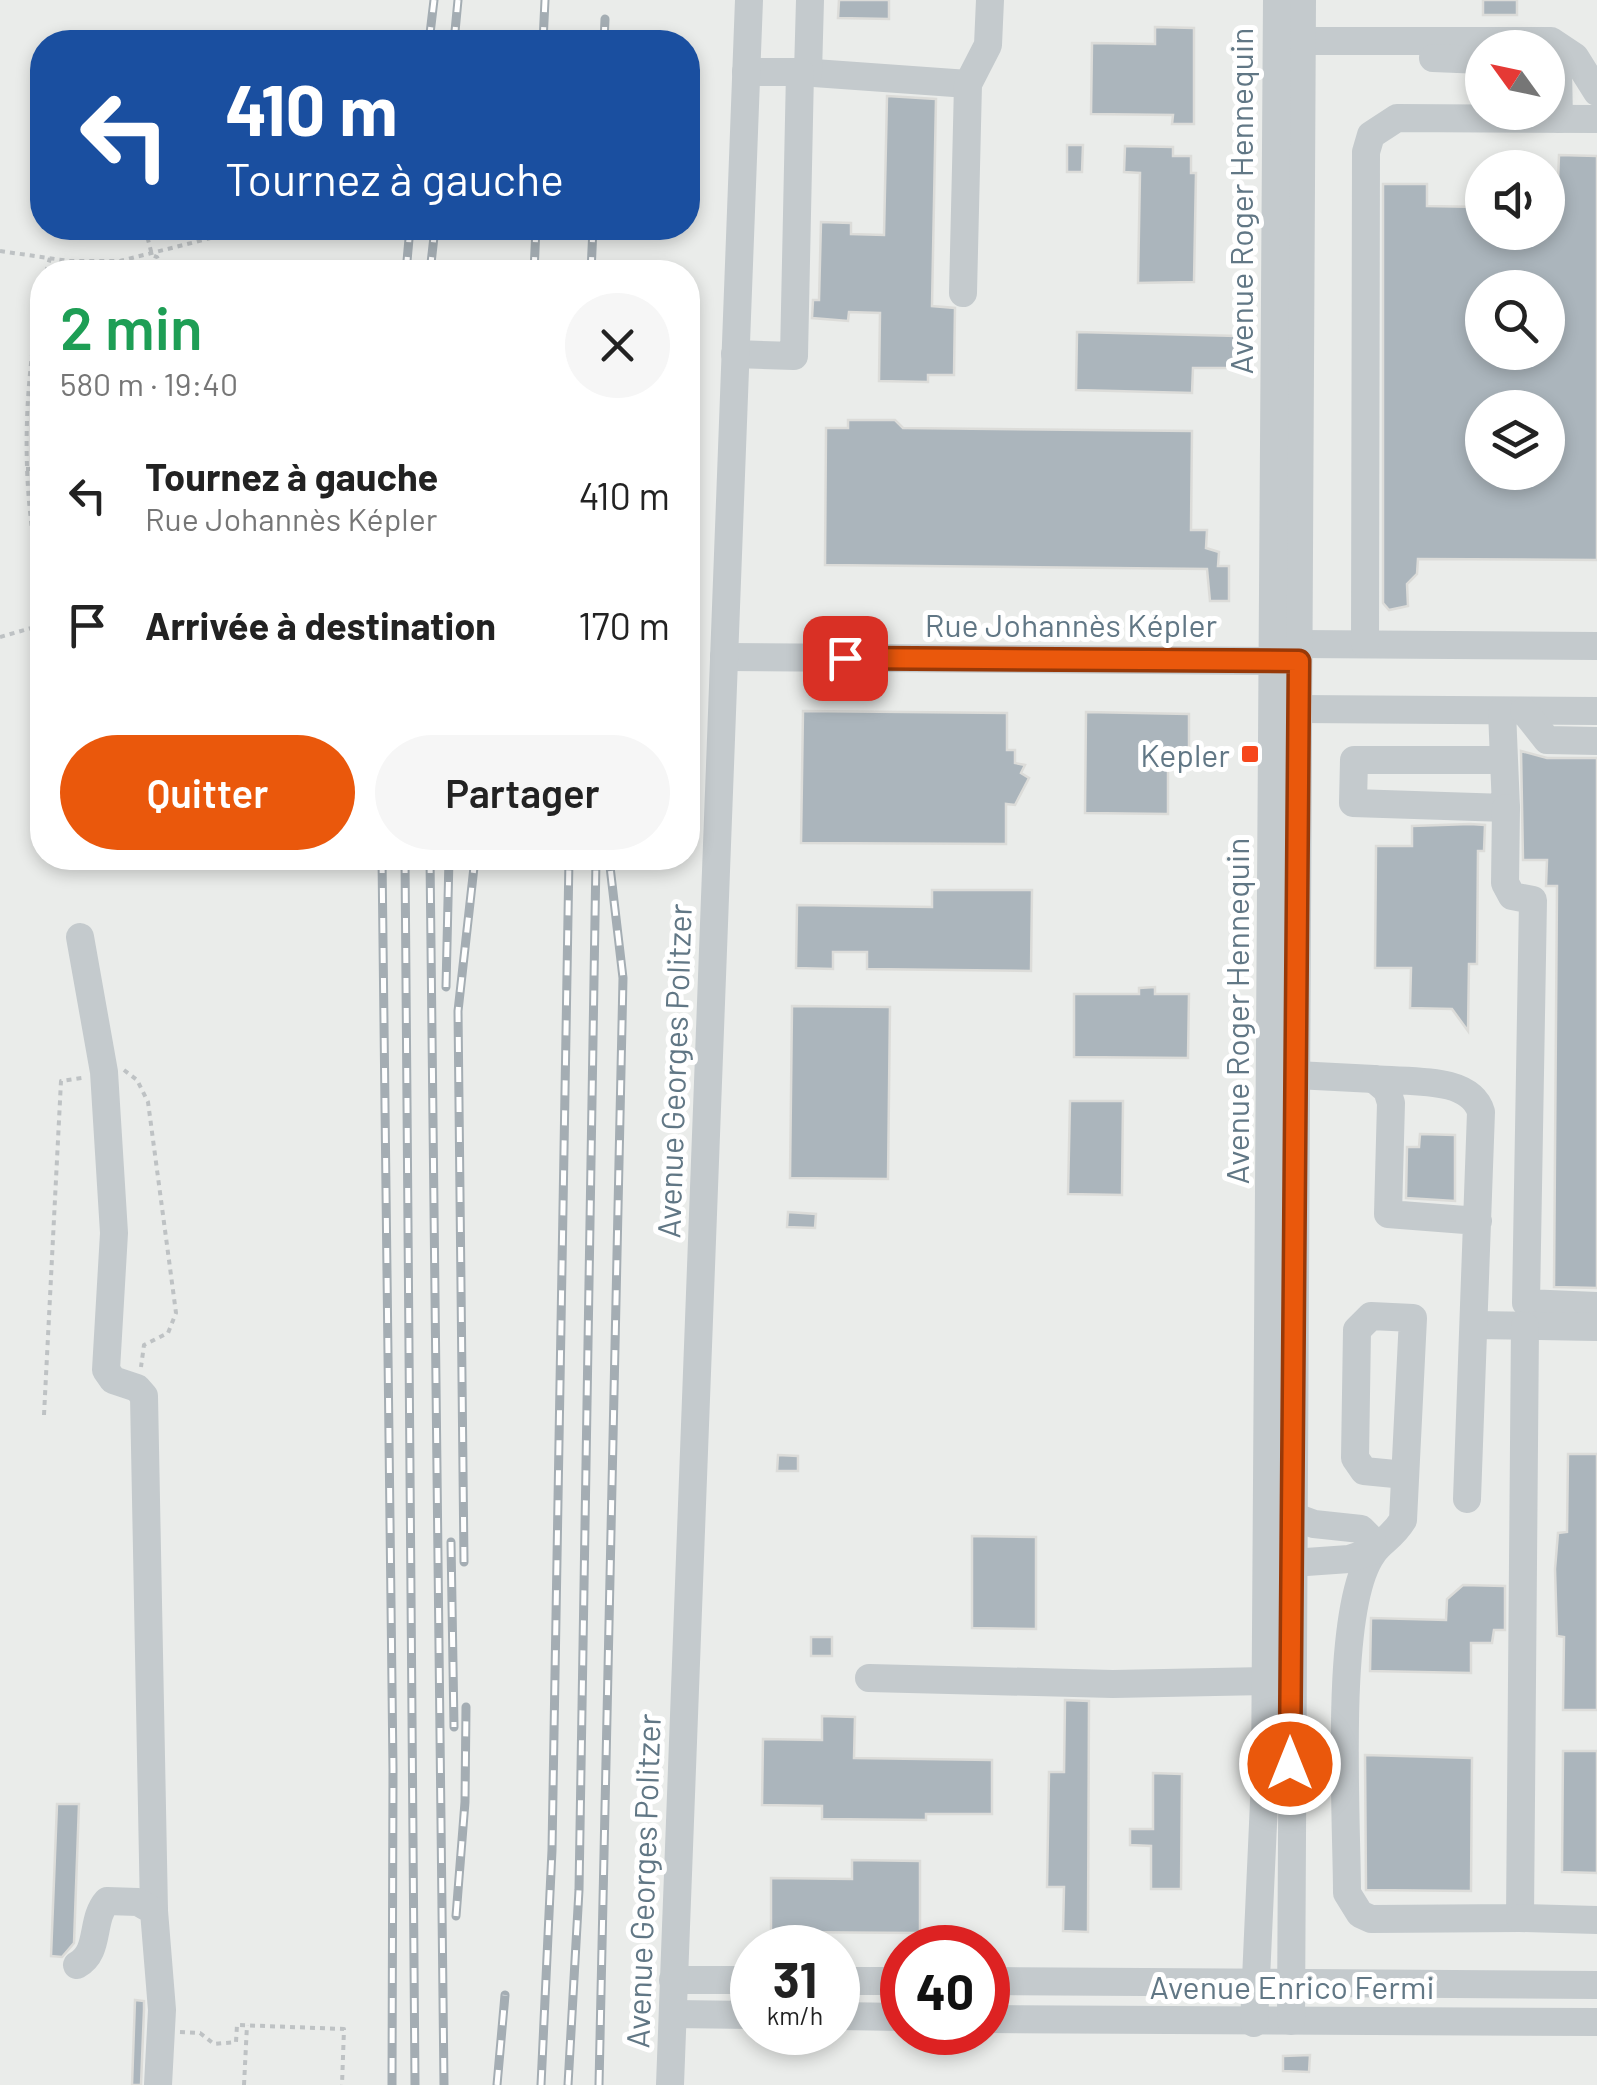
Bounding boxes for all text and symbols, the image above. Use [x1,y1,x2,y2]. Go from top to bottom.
street label: Avenue Roger Hennequin [1221,28,1259,374]
north arrow [1465,30,1565,130]
map controls [1465,30,1565,490]
text: 410 m [225,66,398,150]
icon: left [60,70,190,200]
button: sound [1465,150,1565,250]
text: Tournez à gauche [225,151,564,205]
button: search [1465,270,1565,370]
text: 2 min [60,290,203,362]
button: close [565,293,670,398]
text: 580 m · 19:40 [60,364,238,402]
button: layers [1465,390,1565,490]
text: Tournez à gauche [145,453,438,499]
icon: left [60,468,115,523]
text: 410 m [579,472,670,518]
text: Rue Johannès Képler [145,499,437,537]
icon: arrive [60,598,115,653]
text: Arrivée à destination [145,602,496,648]
text: 170 m [578,602,670,648]
street label: Rue Johannès Képler [925,605,1218,643]
pin [803,616,888,701]
icon: arrive [818,631,873,686]
button: Quitter [60,735,355,850]
button: Partager [375,735,670,850]
place label: Kepler [1140,735,1230,773]
marker: Kepler [1239,743,1261,765]
street label: Avenue Roger Hennequin [1217,838,1255,1184]
street label: Avenue Georges Politzer [648,903,698,1239]
position arrow [1238,1712,1342,1816]
street label: Avenue Georges Politzer [617,1713,667,2049]
speed limit sign: 40 [880,1925,1010,2055]
text: 31 [773,1948,817,2008]
street label: Avenue Enrico Fermi [1149,1967,1435,2005]
text: km/h [767,2000,823,2030]

